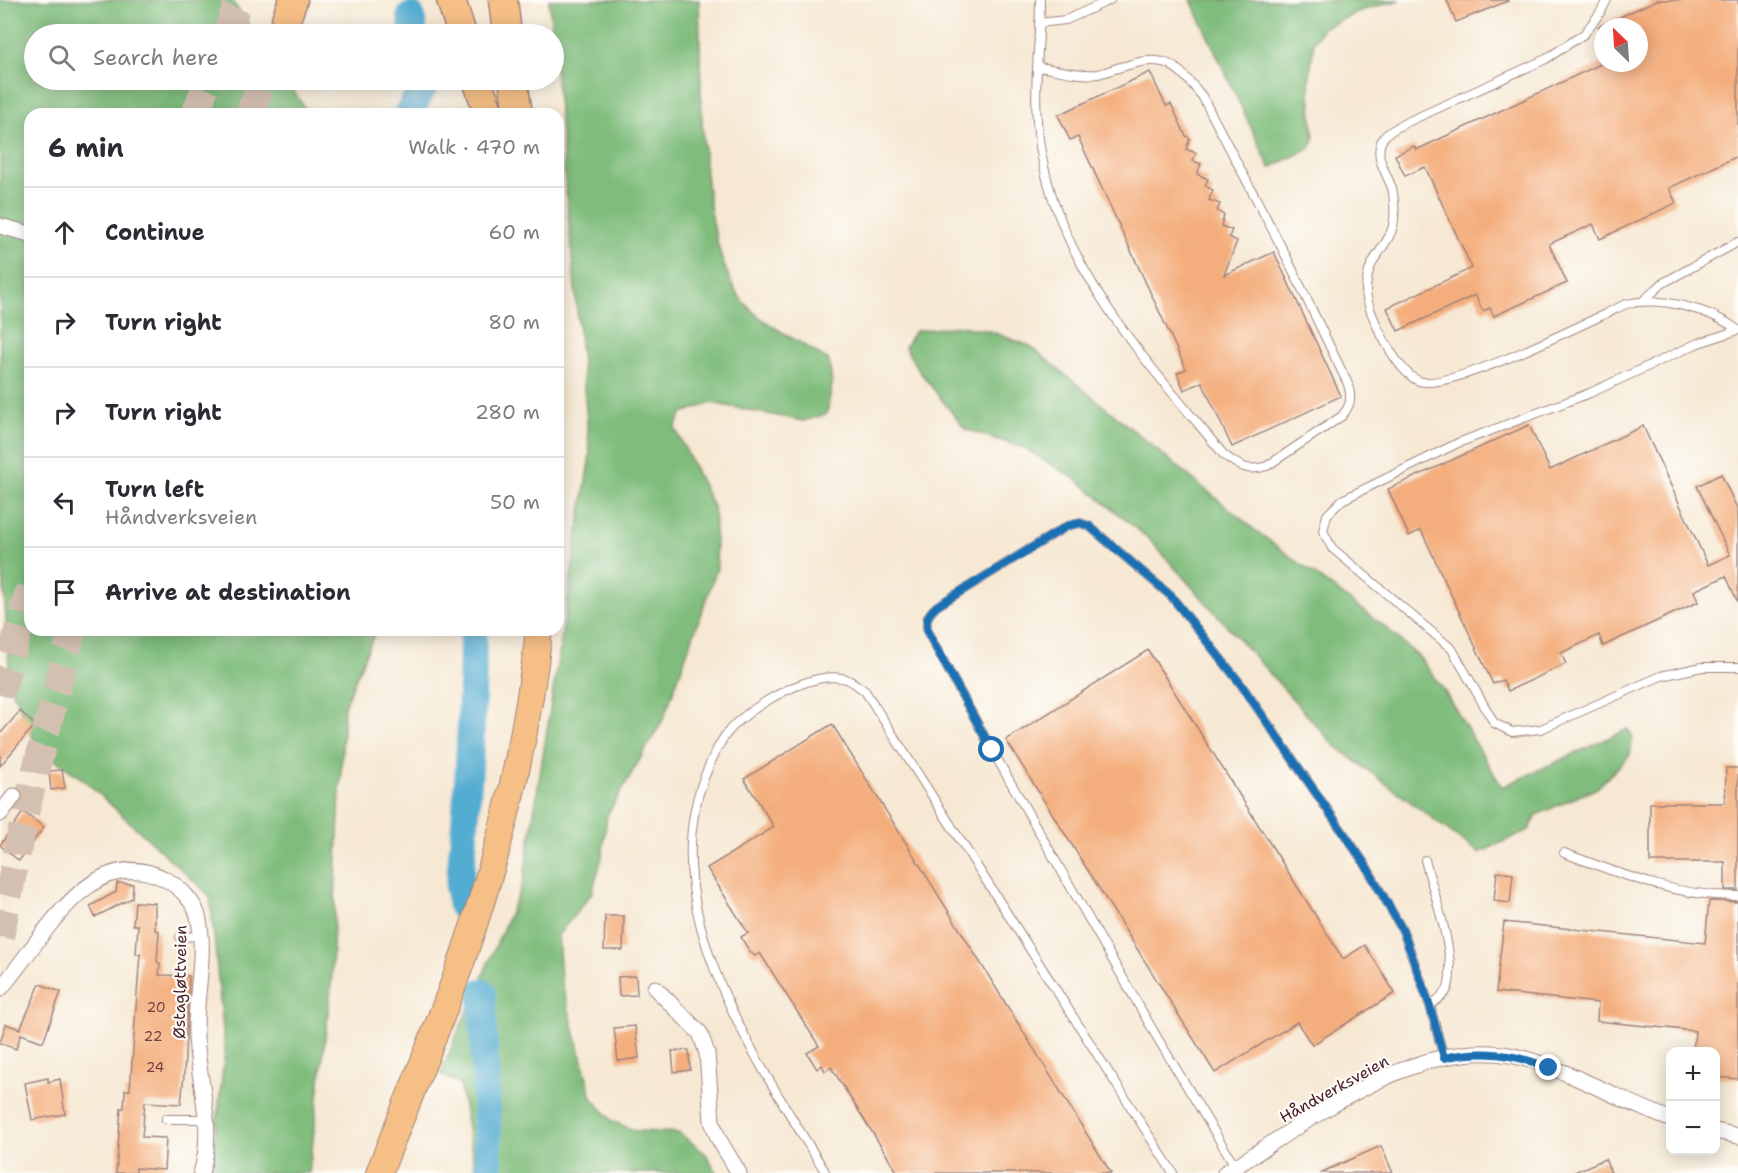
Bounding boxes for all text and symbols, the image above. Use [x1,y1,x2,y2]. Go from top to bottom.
north arrow [1594,18,1648,72]
search box [24,24,564,90]
icon: search [45,41,78,74]
text: Search here [93,43,219,72]
text: 6 min [48,130,124,165]
text: Walk · 470 m [408,134,540,160]
icon: ahead [48,216,81,249]
text: Continue [105,218,205,247]
text: 60 m [488,219,540,245]
icon: right [48,306,81,339]
text: Turn right [105,308,222,337]
text: 80 m [488,309,540,335]
icon: right [48,396,81,429]
text: Turn right [105,398,222,427]
text: 280 m [475,399,540,425]
text: Turn left [105,475,204,504]
icon: left [48,486,81,519]
text: 50 m [490,489,540,515]
text: Håndverksveien [105,504,257,530]
icon: arrive [48,576,81,609]
text: Arrive at destination [105,578,351,607]
route start [978,736,1004,762]
street label: Østagløttveien [169,925,191,1039]
house number: 20 [146,998,166,1016]
house number: 22 [144,1027,162,1045]
map controls [1666,1047,1720,1155]
button: + [1666,1047,1720,1101]
street label: Håndverksveien [1276,1050,1393,1128]
route end [1535,1054,1561,1080]
house number: 24 [146,1058,165,1076]
button: − [1666,1101,1720,1155]

